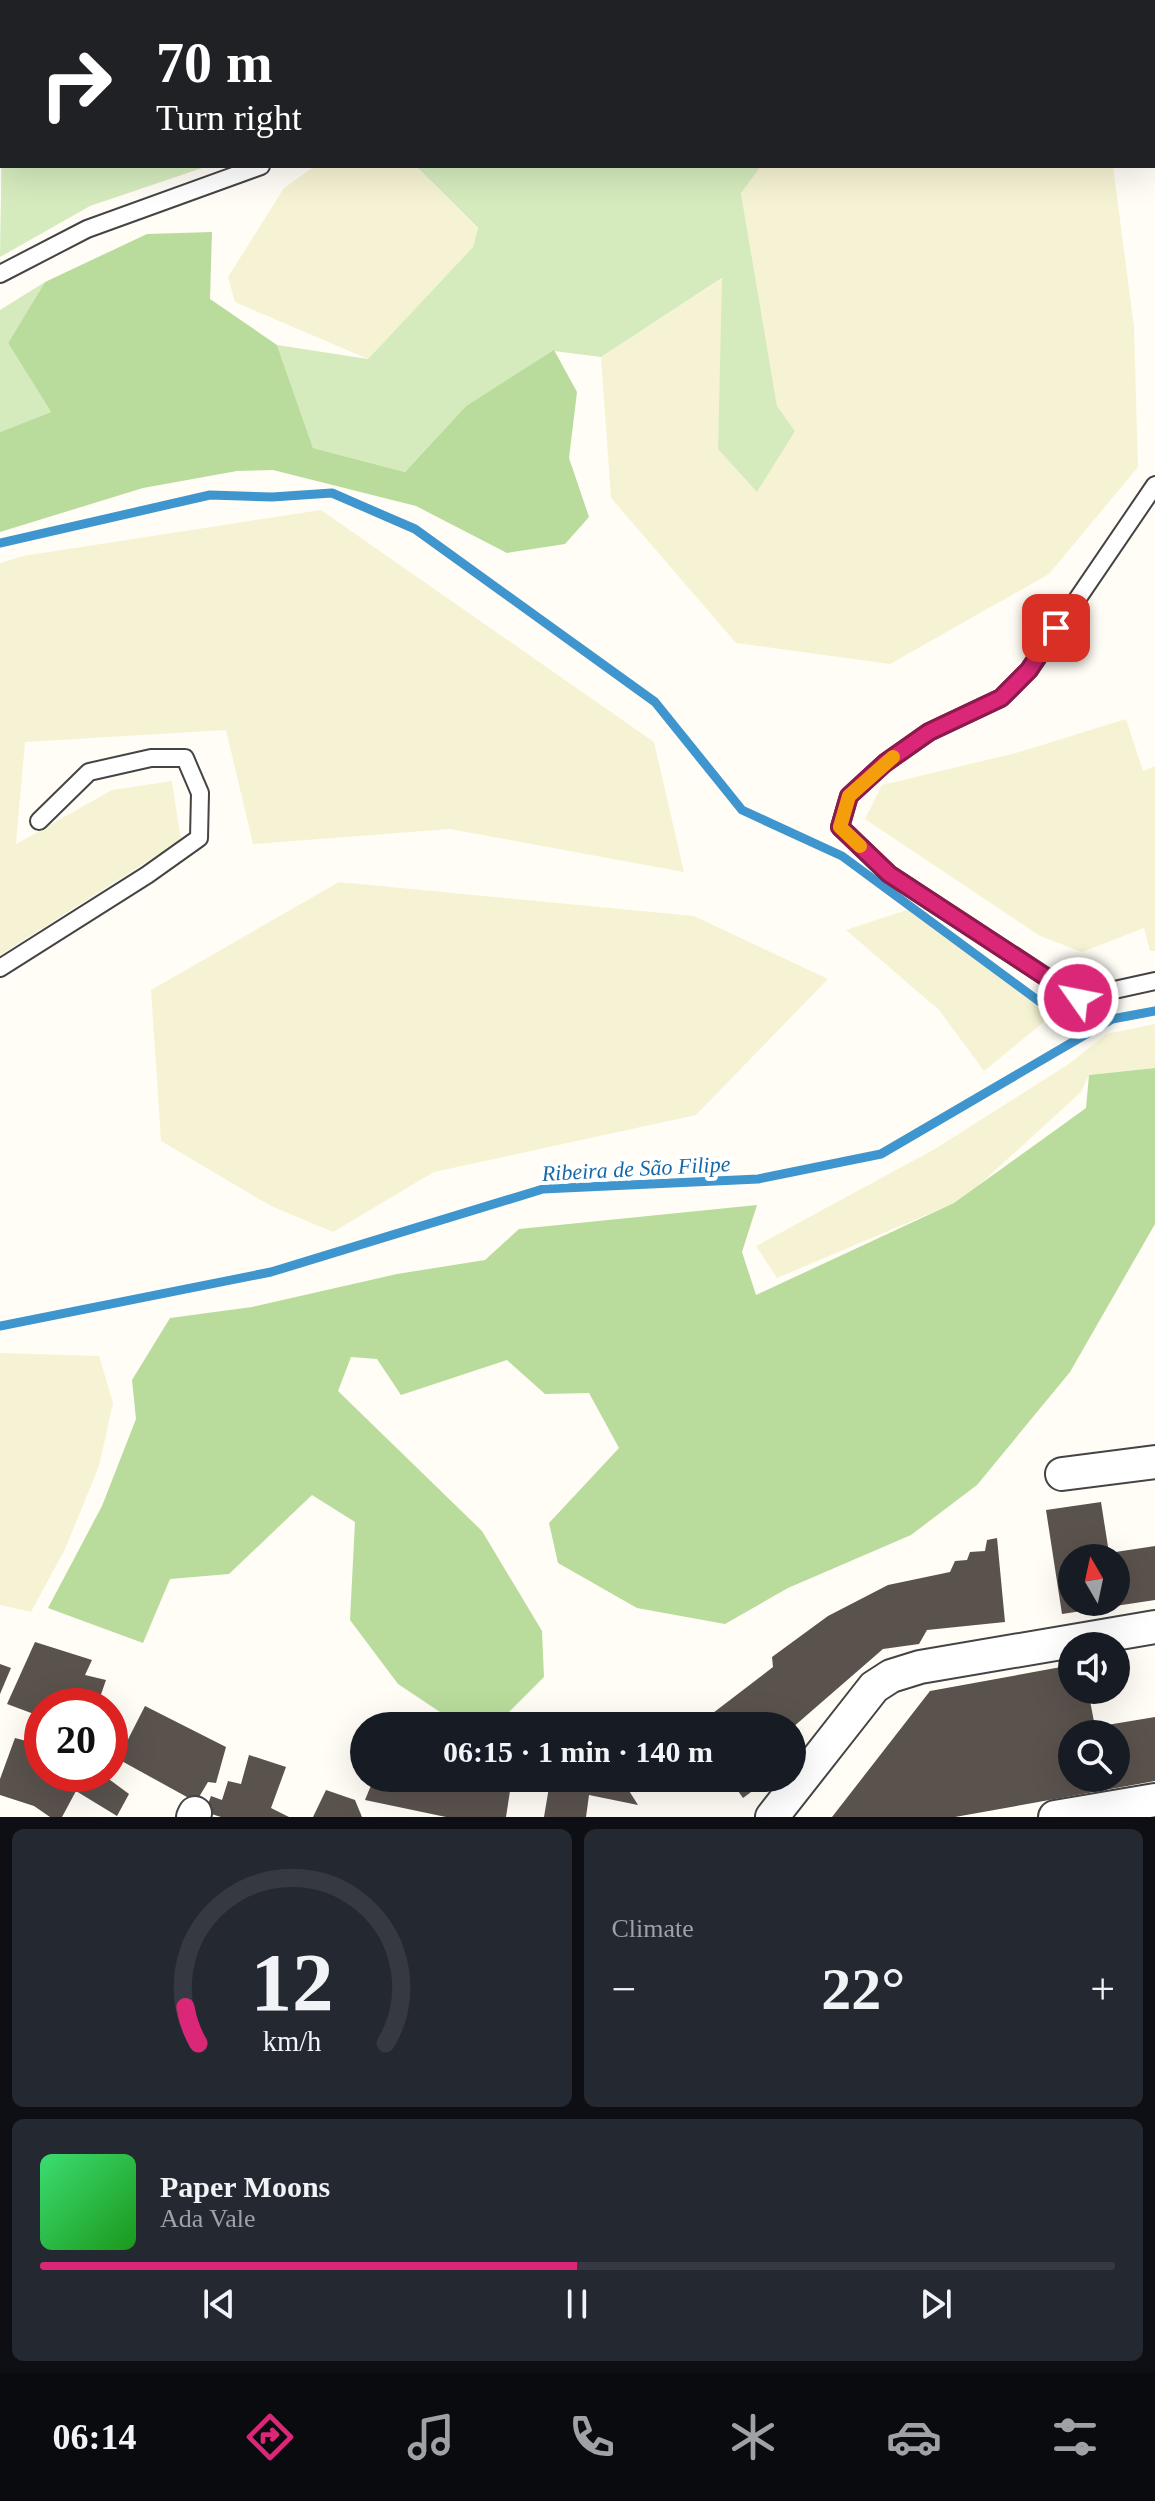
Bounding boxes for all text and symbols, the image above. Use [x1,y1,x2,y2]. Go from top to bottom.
icon: right [24,32,128,136]
text: 70 m [156,32,273,94]
text: Turn right [156,98,302,138]
pin [1022,594,1090,662]
icon: arrive [1034,606,1078,650]
position arrow [1036,956,1120,1040]
water label: Ribeira de São Filipe [540,1151,731,1186]
north arrow [1058,1544,1130,1616]
map controls [1058,1544,1130,1792]
button: sound [1058,1632,1130,1704]
speed limit sign: 20 [24,1688,128,1792]
button: search [1058,1720,1130,1792]
text: 06:15 · 1 min · 140 m [443,1735,713,1768]
text: Climate [612,1914,694,1943]
text: 12 [250,1936,333,2028]
text: 22° [821,1956,905,2022]
text: − [612,1965,636,2014]
text: + [1090,1965,1115,2014]
text: km/h [262,2026,321,2057]
text: Paper Moons [160,2170,330,2203]
text: Ada Vale [160,2204,256,2233]
icon: previous [197,2282,241,2326]
icon: pause [555,2282,599,2326]
icon: next [914,2282,958,2326]
icon: directions [242,2409,298,2465]
icon: music [403,2409,459,2465]
icon: phone [564,2409,620,2465]
icon: climate [725,2409,781,2465]
icon: car [886,2409,942,2465]
icon: filters [1047,2409,1103,2465]
text: 06:14 [53,2417,137,2457]

